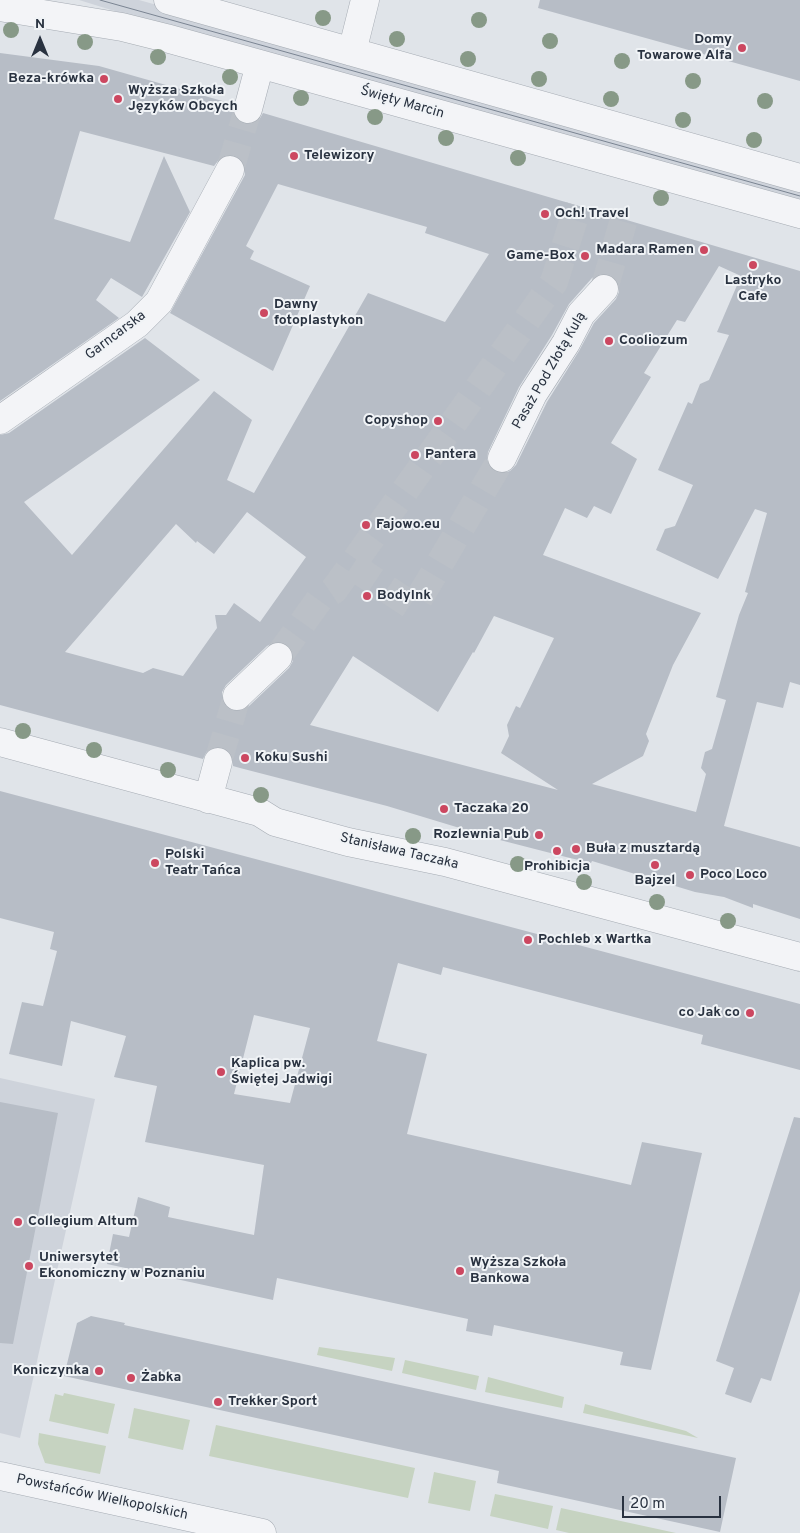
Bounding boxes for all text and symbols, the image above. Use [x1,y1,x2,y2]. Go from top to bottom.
north arrow [15,15,65,65]
text: N [35,16,45,33]
place label: Domy Towarowe Alfa [637,32,732,64]
marker: Domy Towarowe Alfa [736,42,748,54]
place label: Beza-krówka [8,71,94,87]
marker: Beza-krówka [98,73,110,85]
place label: Wyższa Szkoła Języków Obcych [128,83,238,115]
street label: Święty Marcin [358,83,446,123]
marker: Wyższa Szkoła Języków Obcych [112,93,124,105]
place label: Telewizory [304,148,374,164]
marker: Telewizory [288,150,300,162]
place label: Och! Travel [555,206,629,222]
marker: Och! Travel [539,208,551,220]
place label: Madara Ramen [596,242,694,258]
marker: Madara Ramen [698,244,710,256]
place label: Game-Box [506,248,575,264]
marker: Game-Box [579,250,591,262]
marker: Lastryko Cafe [747,259,759,271]
place label: Lastryko Cafe [725,273,781,306]
place label: Dawny fotoplastykon [274,297,363,330]
marker: Dawny fotoplastykon [258,307,270,319]
street label: Garncarska [82,308,150,364]
street label: Pasaż Pod Złotą Kulą [510,309,590,433]
place label: Cooliozum [619,333,688,349]
marker: Cooliozum [603,335,615,347]
place label: Copyshop [365,413,428,429]
marker: Copyshop [432,415,444,427]
place label: Pantera [425,447,476,463]
marker: Pantera [409,449,421,461]
place label: Fajowo.eu [376,517,440,533]
marker: Fajowo.eu [360,519,372,531]
place label: BodyInk [377,588,431,604]
marker: BodyInk [361,590,373,602]
place label: Koku Sushi [255,750,328,766]
marker: Koku Sushi [239,752,251,764]
place label: Taczaka 20 [454,801,529,817]
marker: Taczaka 20 [438,803,450,815]
place label: Rozlewnia Pub [433,827,529,843]
marker: Rozlewnia Pub [533,829,545,841]
street label: Stanisława Taczaka [338,830,460,874]
place label: Buła z musztardą [586,841,700,857]
marker: Buła z musztardą [570,843,582,855]
marker: Prohibicja [551,845,563,857]
place label: Polski Teatr Tańca [165,847,241,880]
marker: Polski Teatr Tańca [149,857,161,869]
place label: Prohibicja [524,859,590,875]
marker: Bajzel [649,859,661,871]
place label: Poco Loco [700,867,767,883]
marker: Poco Loco [684,869,696,881]
place label: Bajzel [635,873,675,889]
place label: Pochleb x Wartka [538,932,651,948]
marker: Pochleb x Wartka [522,934,534,946]
place label: co Jak co [679,1005,740,1021]
marker: co Jak co [744,1007,756,1019]
place label: Kaplica pw. Świętej Jadwigi [231,1056,332,1088]
marker: Kaplica pw. Świętej Jadwigi [215,1066,227,1078]
place label: Collegium Altum [28,1214,137,1230]
marker: Collegium Altum [12,1216,24,1228]
place label: Uniwersytet Ekonomiczny w Poznaniu [39,1250,205,1282]
place label: Wyższa Szkoła Bankowa [470,1255,566,1288]
marker: Uniwersytet Ekonomiczny w Poznaniu [23,1260,35,1272]
marker: Wyższa Szkoła Bankowa [454,1265,466,1277]
place label: Koniczynka [13,1363,89,1379]
marker: Koniczynka [93,1365,105,1377]
place label: Żabka [141,1370,181,1386]
marker: Żabka [125,1372,137,1384]
place label: Trekker Sport [228,1394,317,1410]
marker: Trekker Sport [212,1396,224,1408]
street label: Powstańców Wielkopolskich [15,1472,189,1524]
scale bar [625,1486,724,1518]
text: 20 m [630,1495,665,1514]

